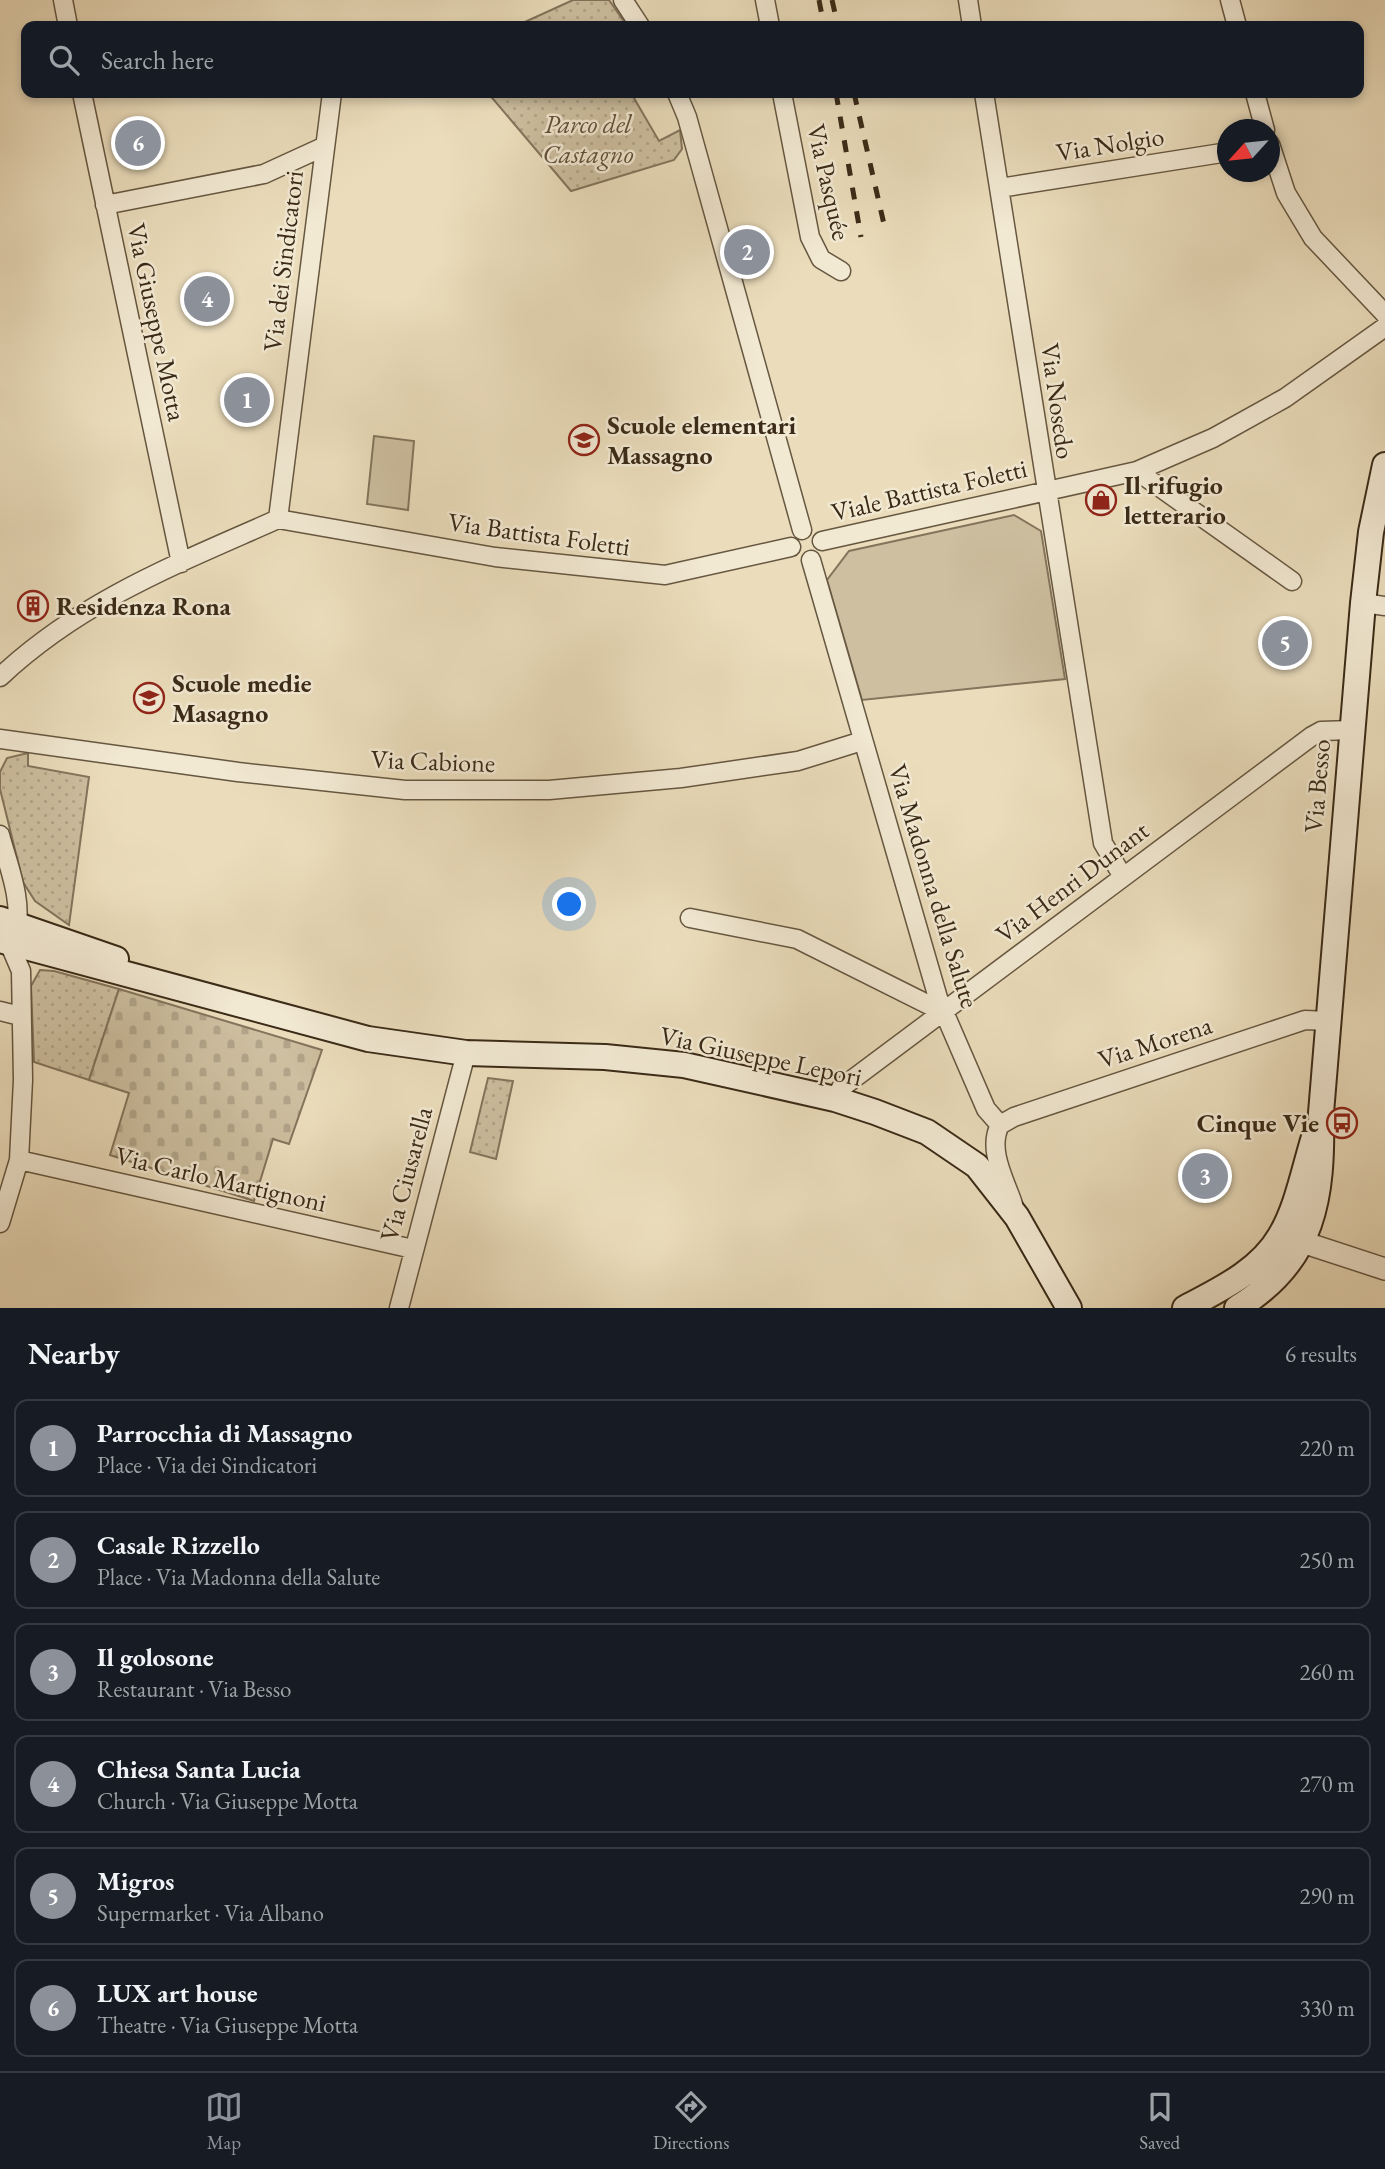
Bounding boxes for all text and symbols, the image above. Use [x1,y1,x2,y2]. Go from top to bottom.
search box [21,21,1364,98]
icon: search [45,41,83,79]
text: Search here [101,43,214,77]
park label: Parco del Castagno [542,107,634,171]
pin: 6 [115,117,161,169]
street label: Via Nolgio [1054,119,1166,169]
north arrow [1217,119,1280,182]
street label: Via Pasquée [799,121,859,243]
street label: Via dei Sindicatori [255,169,311,353]
street label: Via Giuseppe Motta [119,220,195,425]
pin: 2 [724,226,770,278]
pin: 4 [184,273,230,325]
street label: Via Nosedo [1033,341,1083,461]
pin: 1 [224,374,270,426]
place label: Scuole elementari Massagno [607,408,797,472]
school or university icon: Scuole elementari Massagno [567,423,601,457]
street label: Viale Battista Foletti [828,451,1030,529]
place label: Il rifugio letterario [1124,468,1226,532]
shop icon: Il rifugio letterario [1084,483,1118,517]
street label: Via Battista Foletti [446,504,632,564]
building icon: Residenza Rona [16,589,50,623]
place label: Residenza Rona [56,589,232,623]
pin: 5 [1262,617,1308,669]
place label: Scuole medie Masagno [172,666,312,730]
school or university icon: Scuole medie Masagno [132,681,166,715]
street label: Via Besso [1296,738,1338,834]
street label: Via Cabione [370,742,496,780]
street label: Via Madonna della Salute [881,760,987,1012]
street label: Via Henri Dunant [989,813,1155,951]
your location [552,887,586,921]
street label: Via Morena [1094,1007,1217,1076]
street label: Via Giuseppe Lepori [657,1018,865,1094]
street label: Via Ciusarella [372,1102,440,1245]
place label: Cinque Vie [1197,1106,1319,1140]
bus stop icon: Cinque Vie [1325,1106,1359,1140]
street label: Via Carlo Martignoni [112,1138,330,1220]
pin: 3 [1182,1150,1228,1202]
text: Nearby [28,1334,120,1373]
text: 6 results [1285,1339,1357,1369]
text: Parrocchia di Massagno [97,1416,352,1450]
text: 1 [47,1433,59,1463]
text: 220 m [1299,1433,1355,1463]
text: Place · Via dei Sindicatori [97,1450,317,1480]
text: Casale Rizzello [97,1528,260,1562]
text: 2 [47,1545,59,1575]
text: 250 m [1299,1545,1355,1575]
text: Place · Via Madonna della Salute [97,1562,380,1592]
text: Il golosone [97,1640,214,1674]
text: 3 [47,1657,59,1687]
text: 260 m [1299,1657,1355,1687]
text: Restaurant · Via Besso [97,1674,291,1704]
text: Chiesa Santa Lucia [97,1752,301,1786]
text: 4 [47,1769,59,1799]
text: 270 m [1299,1769,1355,1799]
text: Church · Via Giuseppe Motta [97,1786,358,1816]
text: Migros [97,1864,174,1898]
text: 5 [47,1881,59,1911]
text: 290 m [1299,1881,1355,1911]
text: Supermarket · Via Albano [97,1898,324,1928]
text: LUX art house [97,1976,257,2010]
text: 6 [47,1993,59,2023]
text: 330 m [1299,1993,1355,2023]
text: Theatre · Via Giuseppe Motta [97,2010,358,2040]
tab: Map [205,2088,243,2155]
tab: Directions [653,2088,729,2155]
tab: Saved [1139,2088,1180,2155]

